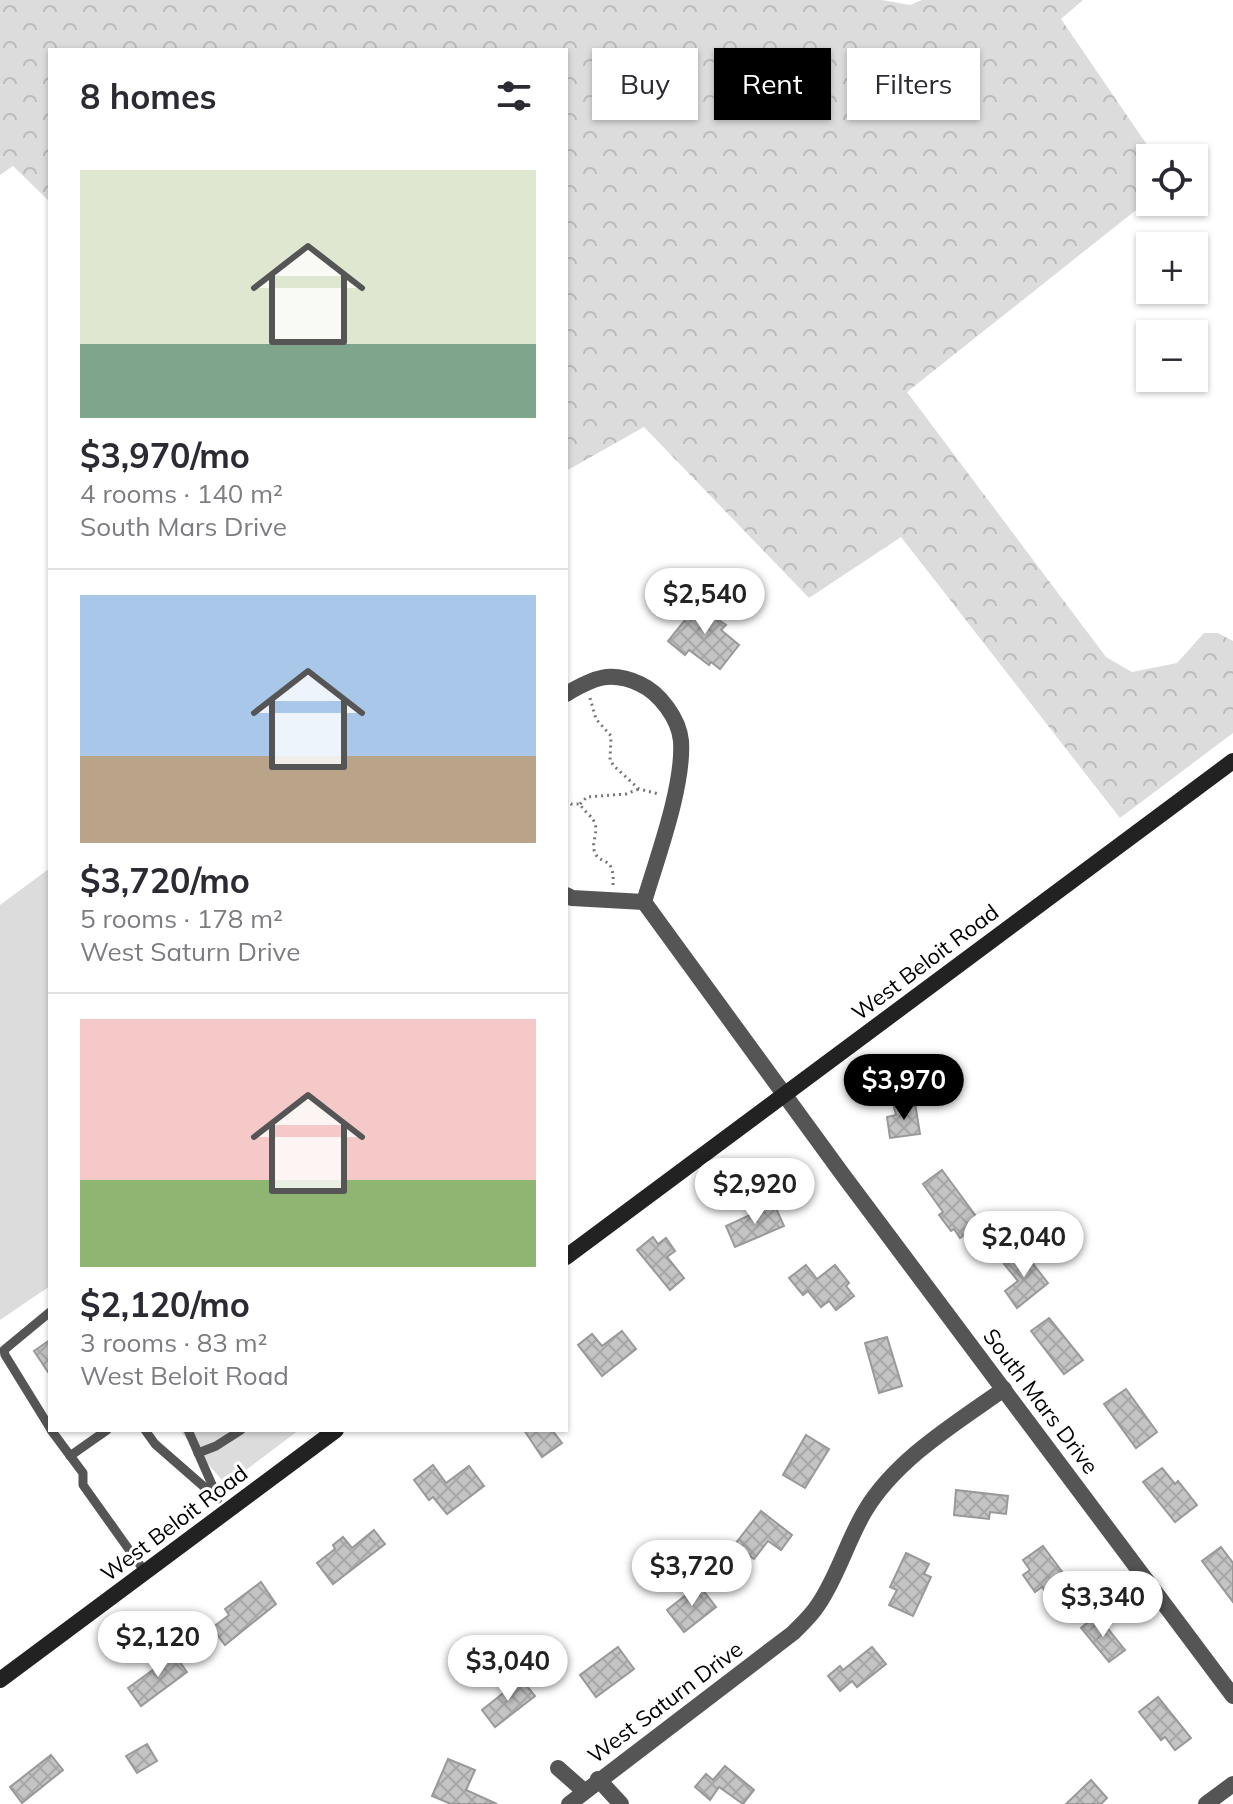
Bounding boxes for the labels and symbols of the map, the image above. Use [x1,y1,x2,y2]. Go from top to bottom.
pin: $2,540 [640,568,770,636]
street label: West Beloit Road [846,898,1004,1026]
pin: $3,970 [839,1054,969,1122]
pin: $2,920 [690,1158,820,1226]
pin: $2,040 [959,1211,1089,1279]
street label: South Mars Drive [977,1323,1105,1479]
street label: West Beloit Road [95,1459,253,1587]
pin: $3,720 [627,1540,757,1608]
pin: $3,340 [1038,1571,1168,1639]
pin: $2,120 [93,1611,223,1679]
pin: $3,040 [443,1635,573,1703]
street label: West Saturn Drive [582,1635,748,1769]

